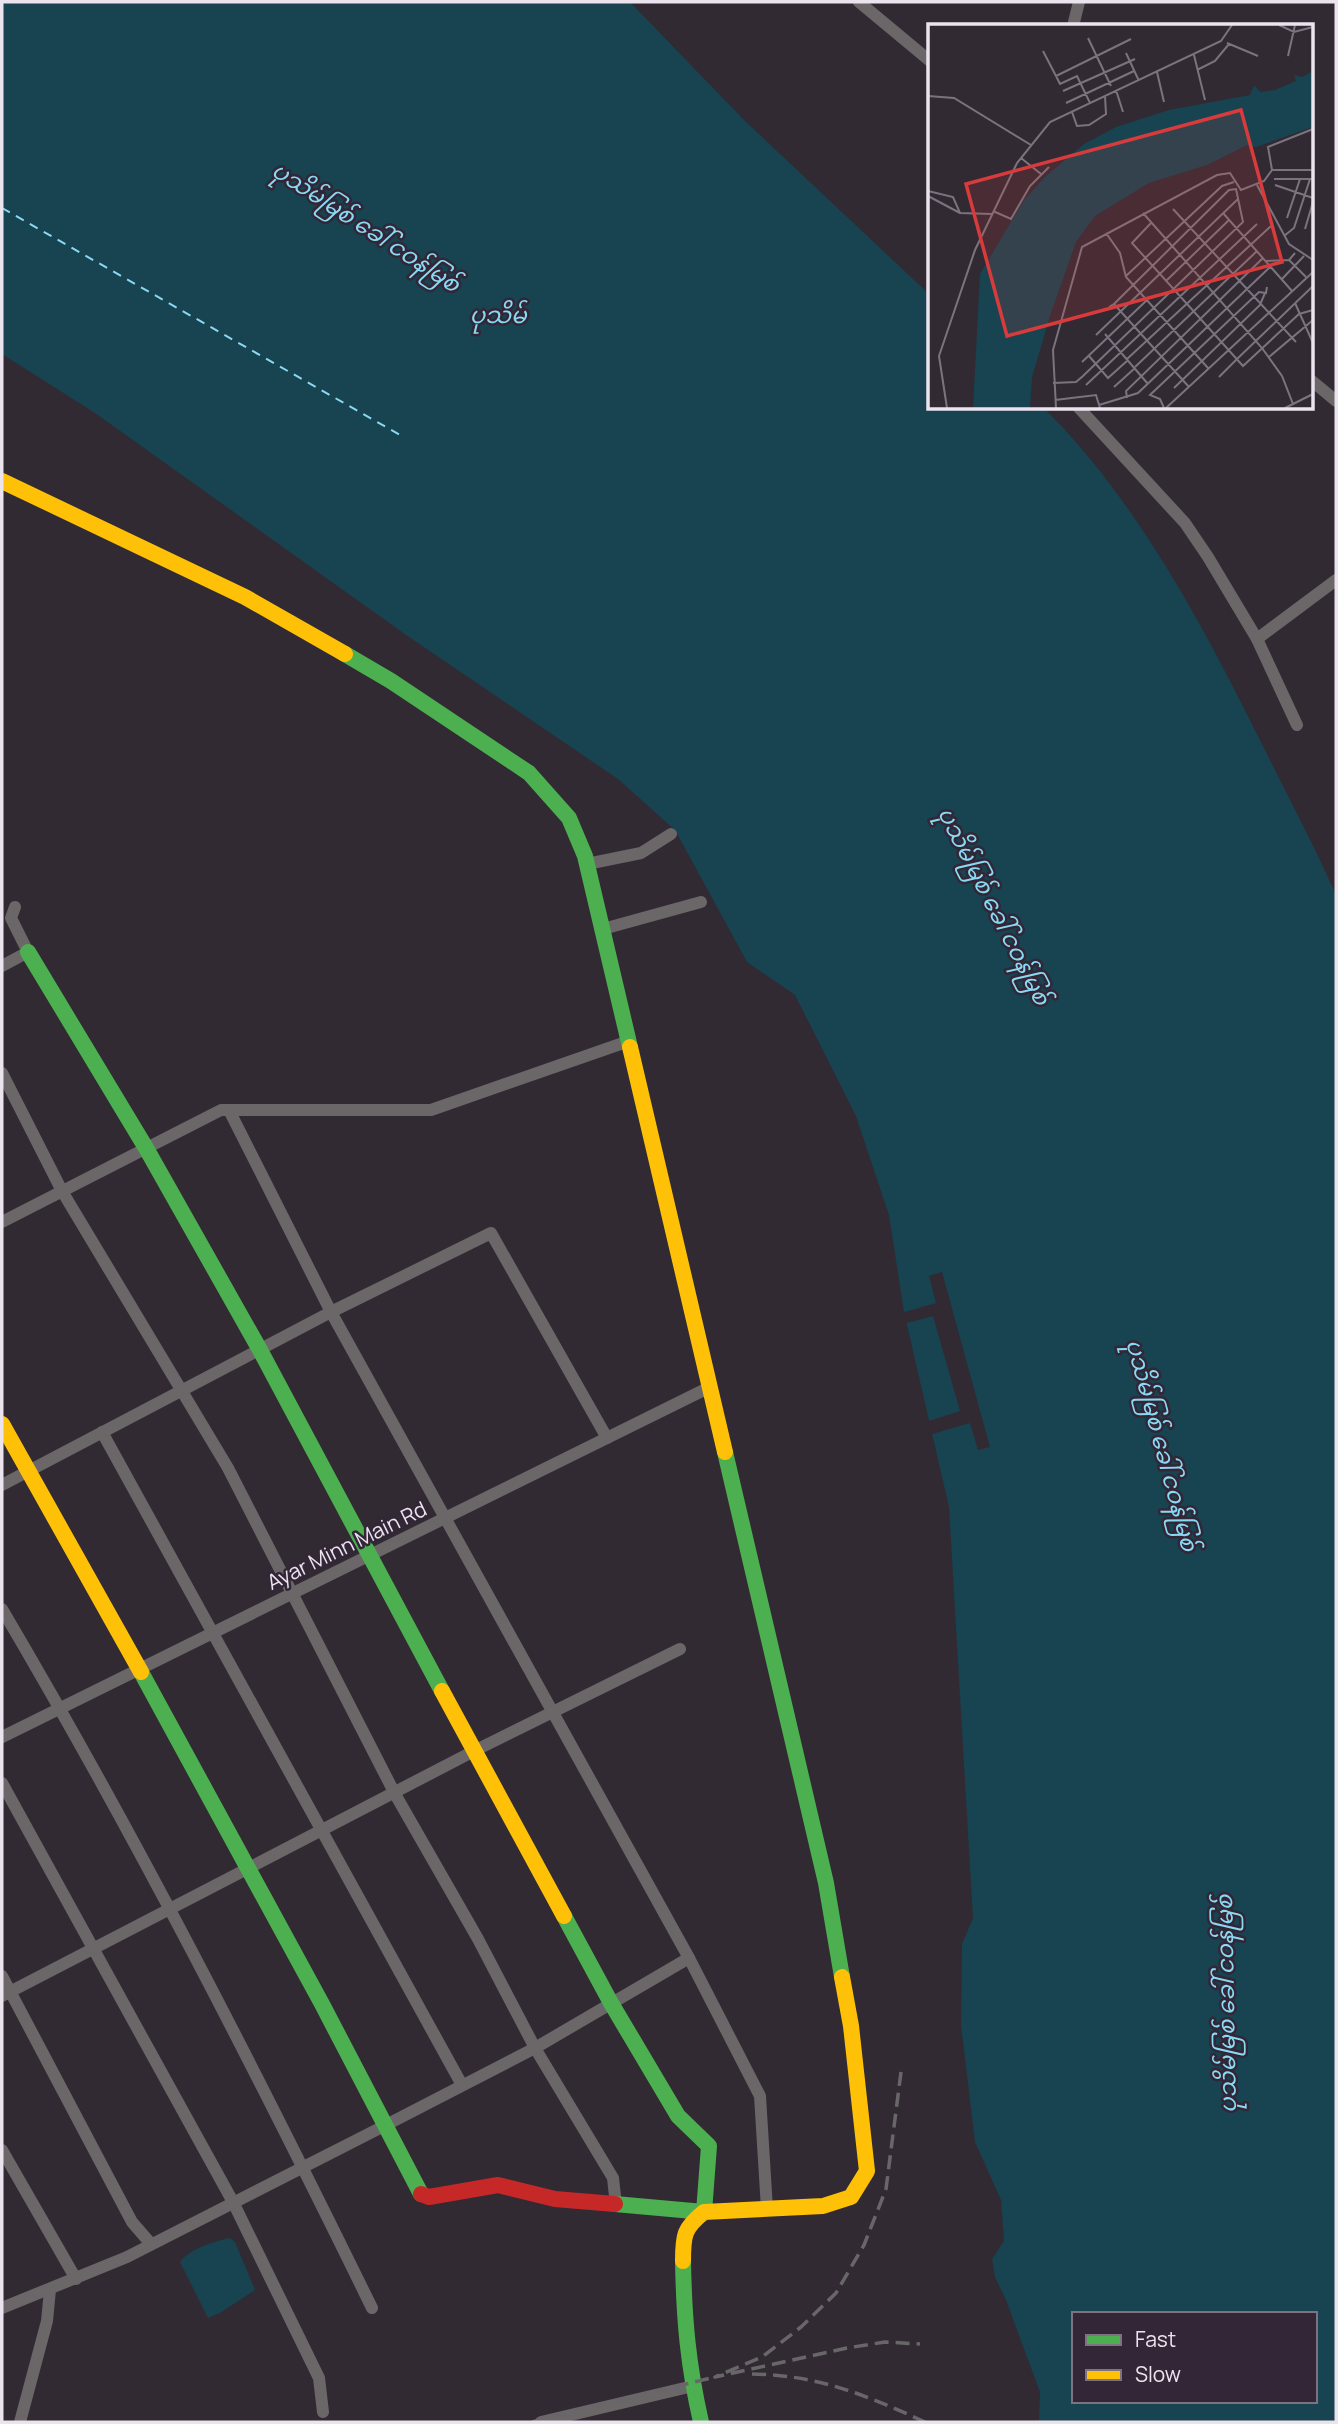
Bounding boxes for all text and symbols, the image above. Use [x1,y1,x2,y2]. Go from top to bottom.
inset map [928,24,1314,410]
water label: ပုသိမ်မြစ် ခေါ် ငဝန်မြစ် [264,153,468,303]
water label: ပုသိမ် [469,298,528,334]
water label: ပုသိမ်မြစ် ခေါ် ငဝန်မြစ် [928,801,1059,1013]
water label: ပုသိမ်မြစ် ခေါ် ငဝန်မြစ် [1115,1335,1207,1557]
street label: Ayar Minn Main Rd [262,1494,431,1596]
water label: ပုသိမ်မြစ် ခေါ် ငဝန်မြစ် [1207,1893,1247,2113]
legend [1072,2312,1317,2403]
text: Fast [1135,2325,1176,2353]
text: Slow [1135,2360,1181,2388]

